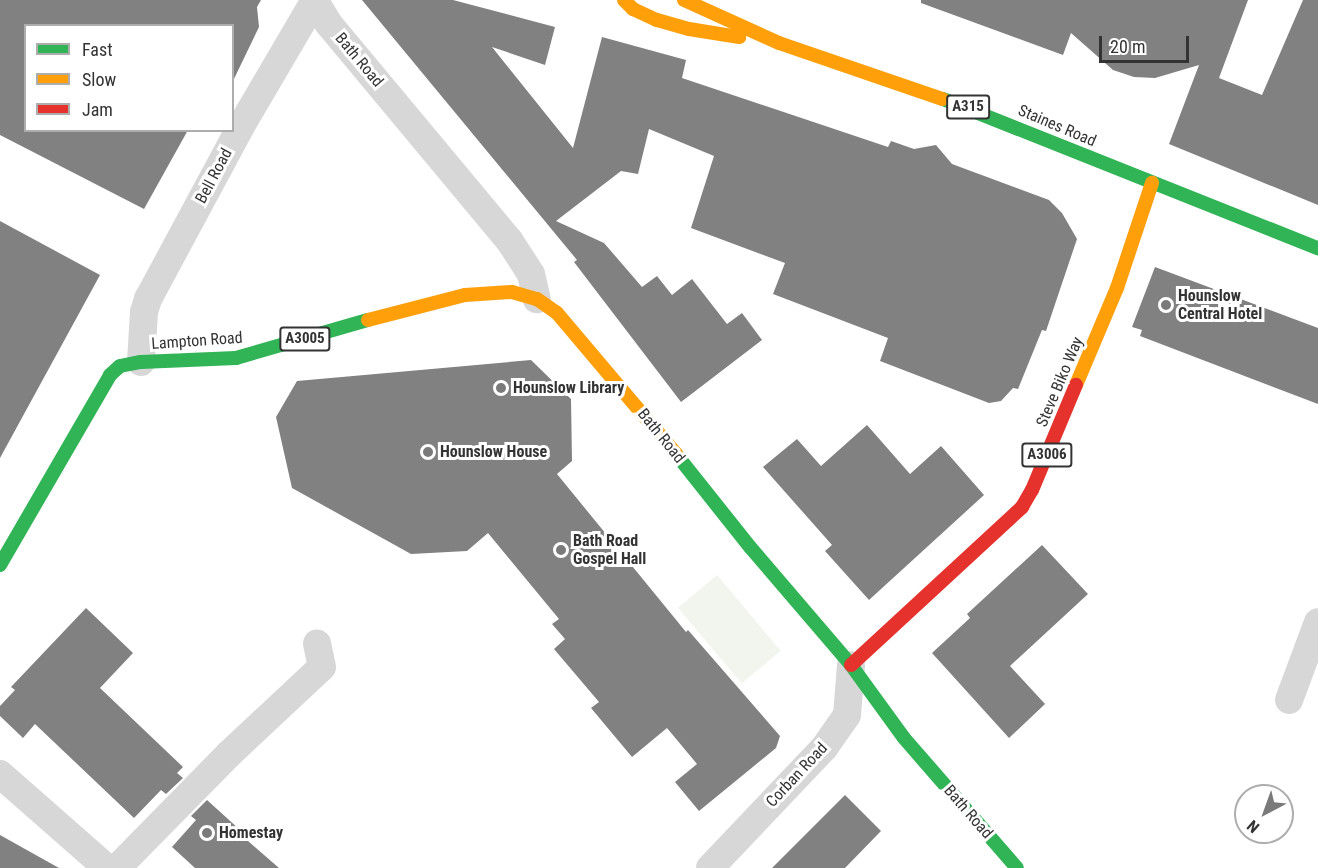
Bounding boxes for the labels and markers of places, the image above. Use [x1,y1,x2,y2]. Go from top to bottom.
place label: Hounslow Central Hotel [1178,286,1262,324]
marker: Hounslow Central Hotel [1159,298,1173,312]
place label: Hounslow Library [513,378,624,398]
marker: Hounslow Library [494,381,508,395]
place label: Hounslow House [440,442,547,462]
marker: Hounslow House [421,445,435,459]
place label: Bath Road Gospel Hall [573,531,646,569]
marker: Bath Road Gospel Hall [554,543,568,557]
place label: Homestay [219,823,283,843]
marker: Homestay [200,826,214,840]

